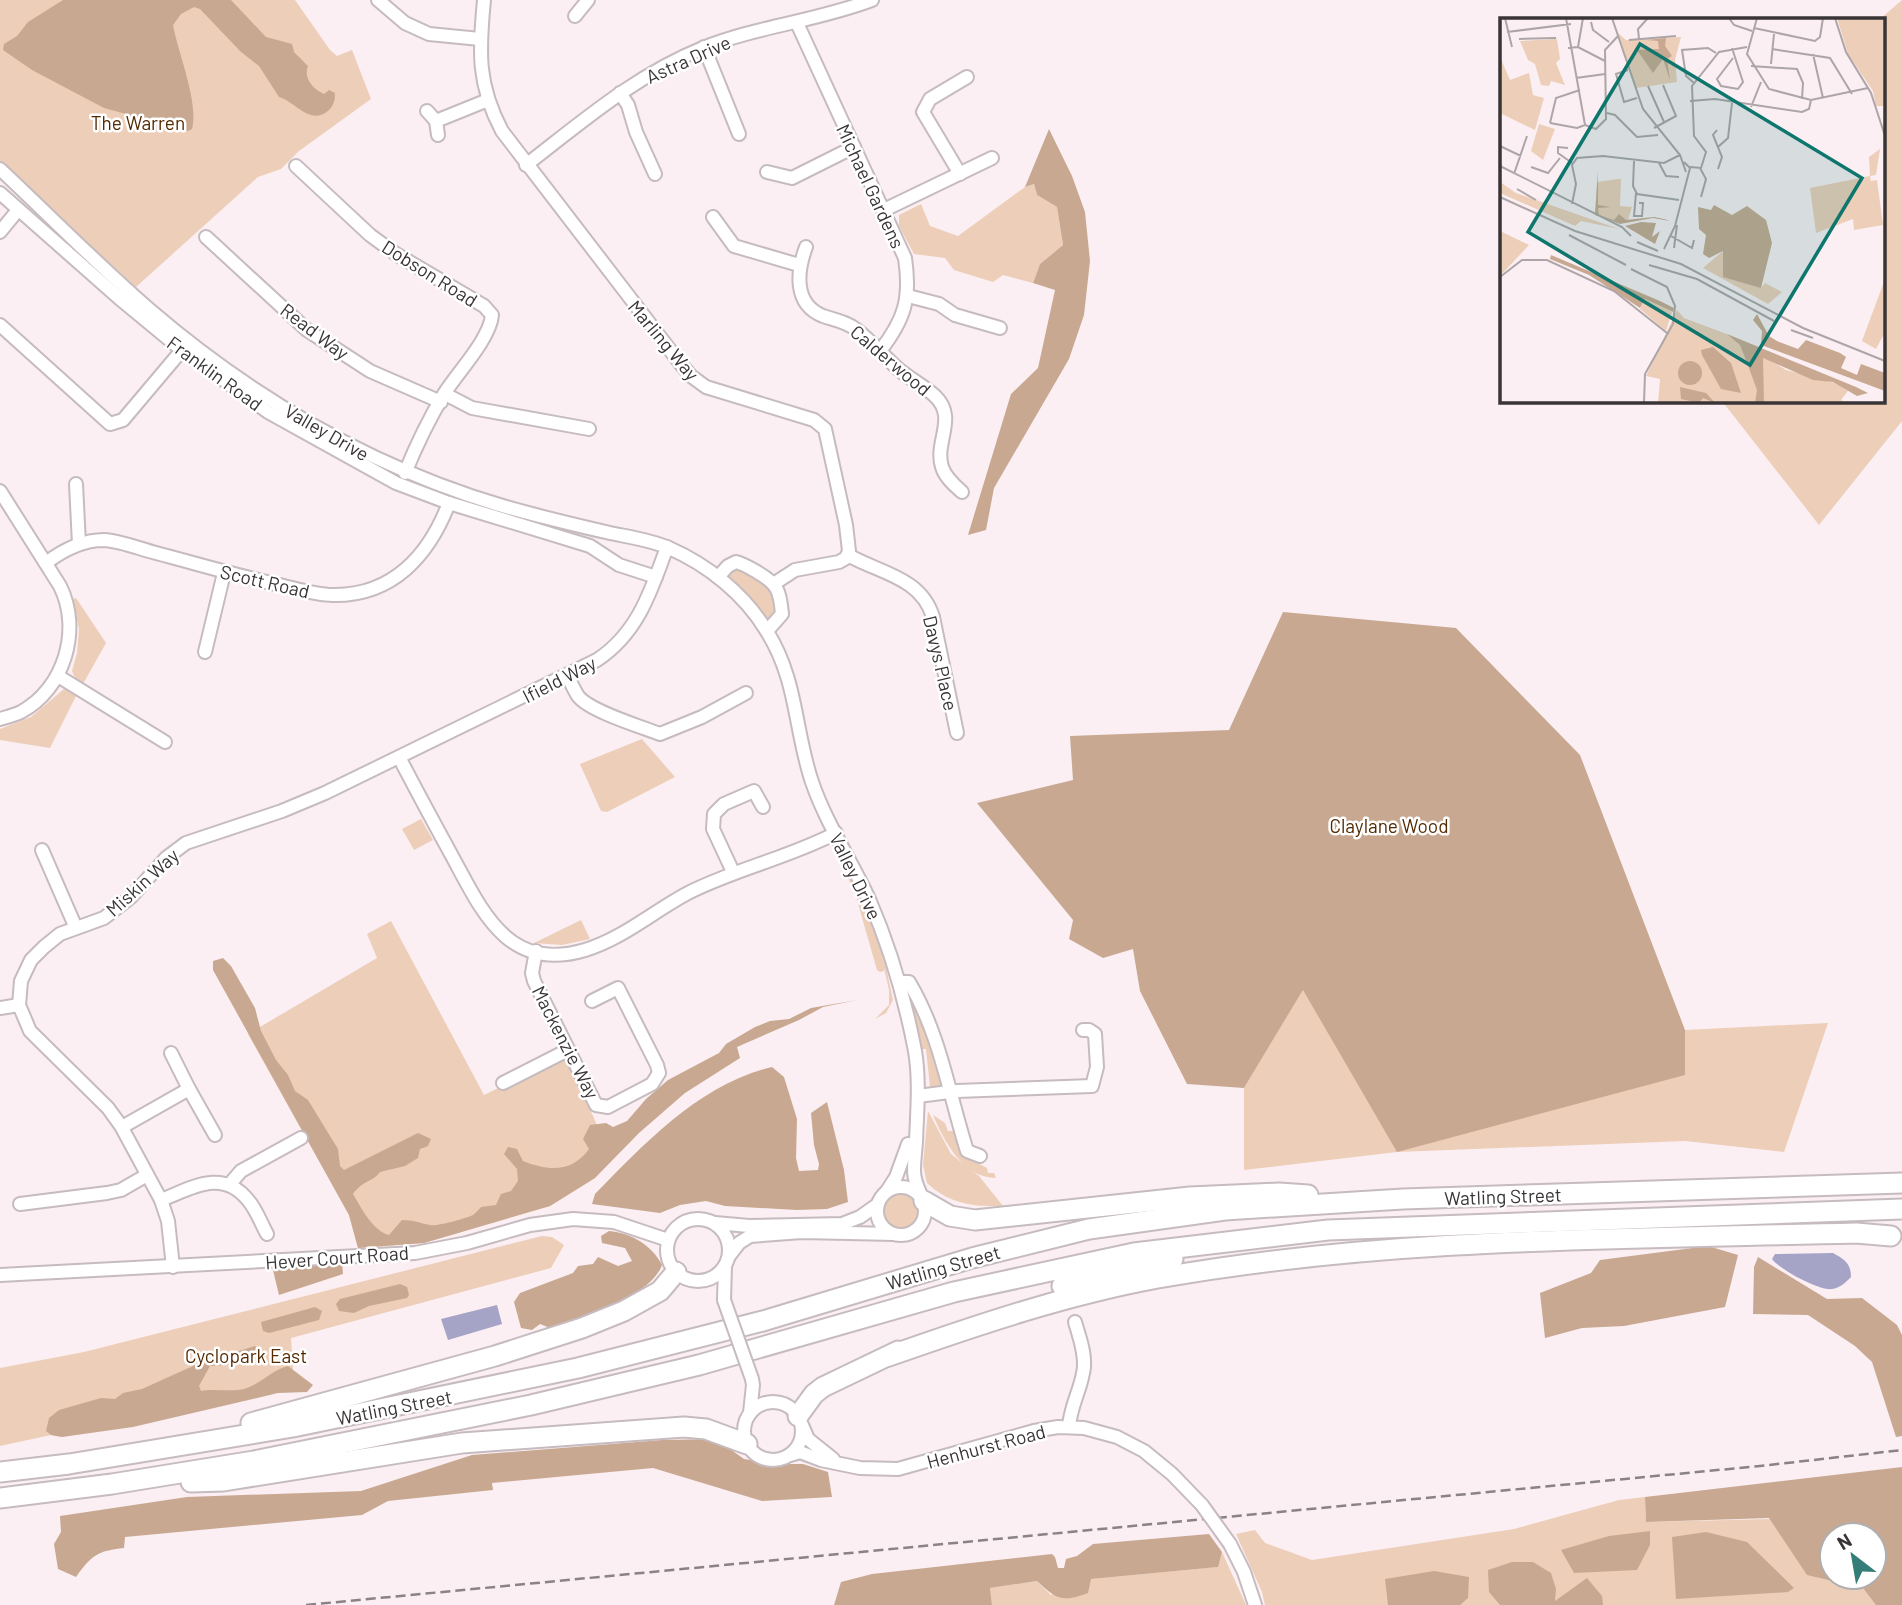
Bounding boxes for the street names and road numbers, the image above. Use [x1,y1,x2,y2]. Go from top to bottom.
street label: Astra Drive [642,30,734,88]
street label: Michael Gardens [832,120,910,252]
street label: Dobson Road [378,235,482,311]
street label: Marling Way [624,295,704,385]
street label: Read Way [276,298,354,364]
street label: Calderwood [846,320,936,400]
street label: Franklin Road [163,331,267,415]
street label: Valley Drive [281,399,373,465]
street label: Scott Road [218,560,312,602]
street label: Davys Place [919,613,963,713]
street label: Ifield Way [518,651,600,707]
street label: Valley Drive [825,829,887,923]
street label: Miskin Way [101,843,183,921]
street label: Mackenzie Way [528,982,605,1103]
street label: Watling Street [1444,1182,1562,1210]
street label: Watling Street [883,1240,1003,1294]
street label: Hever Court Road [264,1241,410,1273]
street label: Watling Street [334,1384,454,1430]
street label: Henhurst Road [924,1419,1048,1473]

